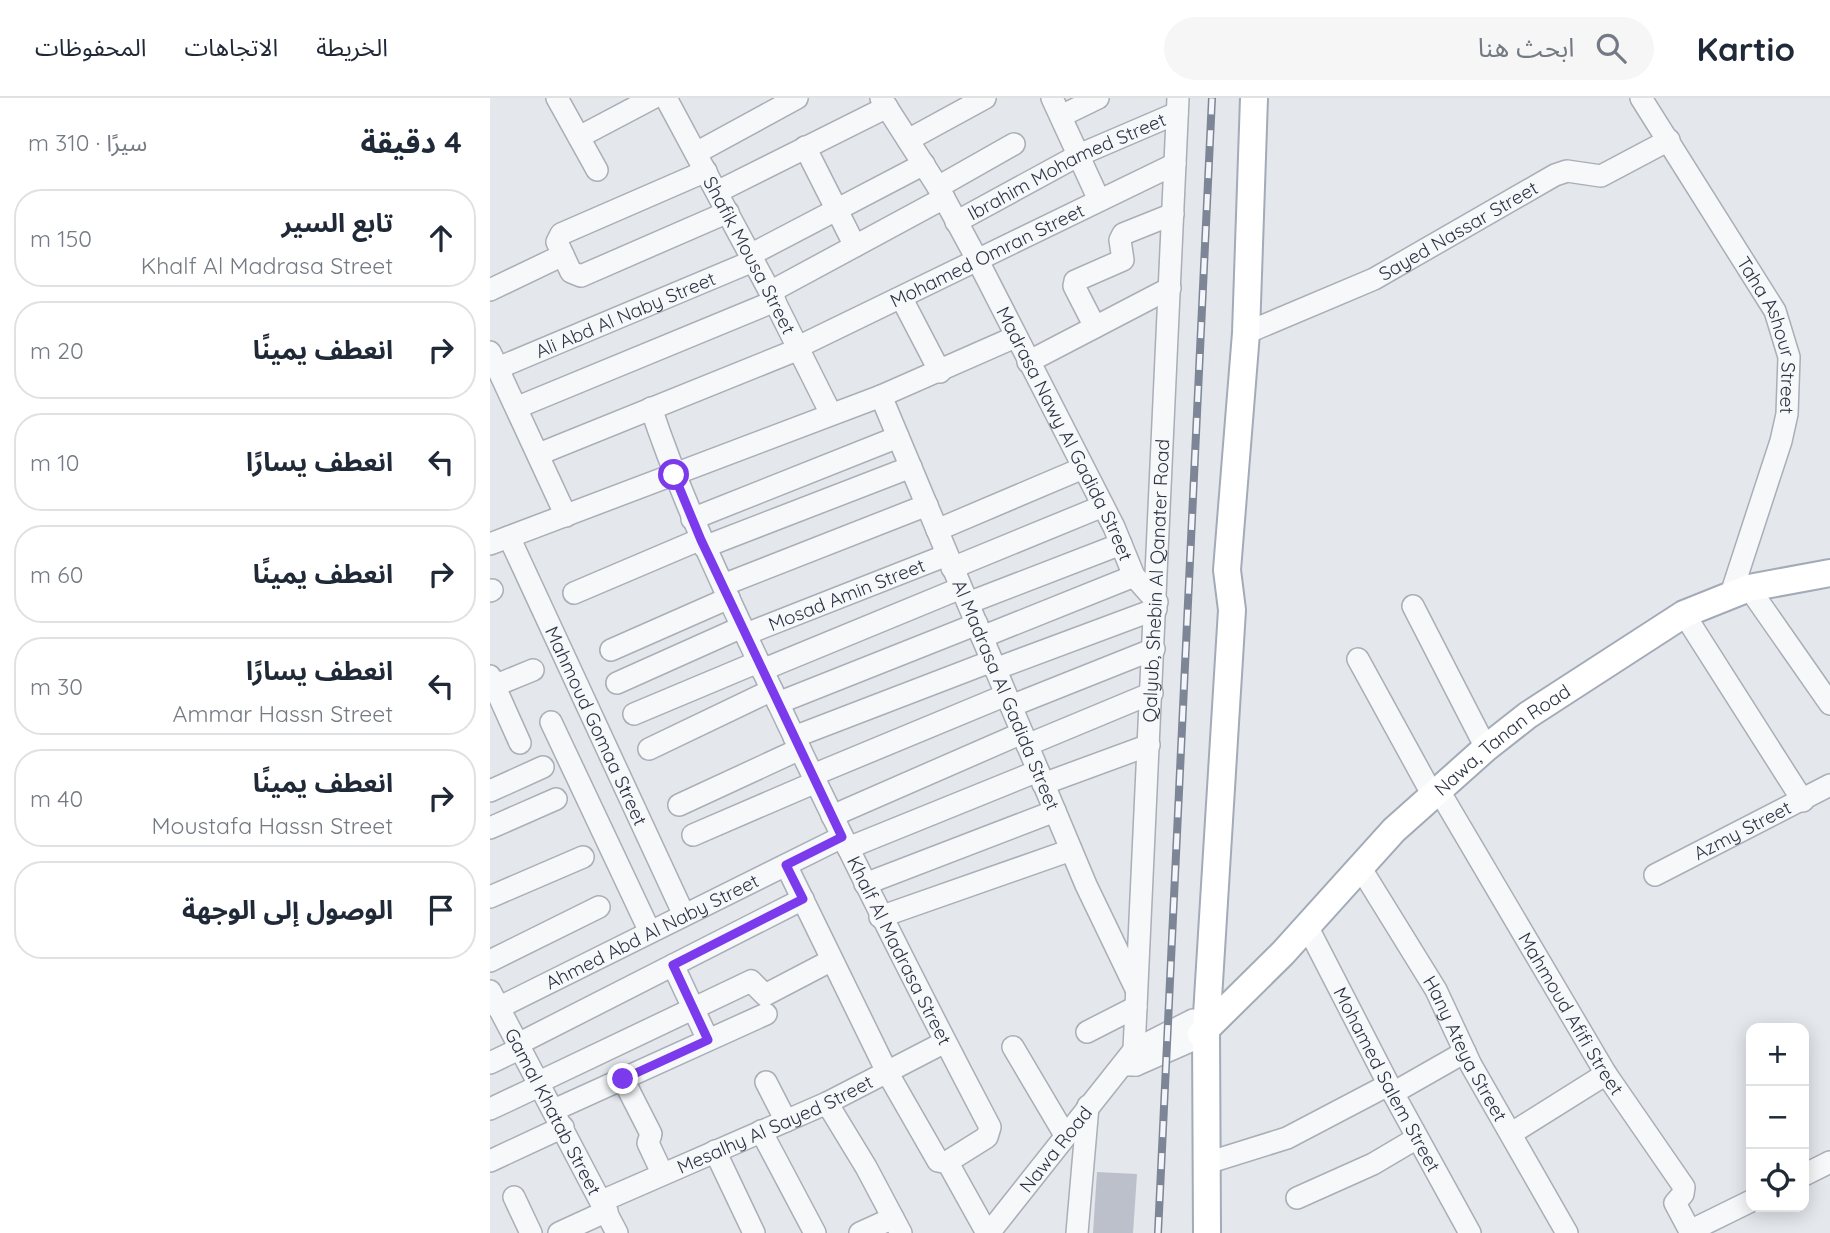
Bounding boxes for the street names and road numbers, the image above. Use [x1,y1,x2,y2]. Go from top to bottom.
street label: Ibrahim Mohamed Street [963,107,1169,226]
street label: Shafik Mousa Street [698,172,801,338]
street label: Sayed Nassar Street [1374,175,1542,286]
street label: Mohamed Omran Street [886,198,1088,313]
street label: Taha Ashour Street [1732,252,1801,414]
street label: Ali Abd Al Naby Street [532,266,719,363]
street label: Madrasa Nawy Al Gadida Street [991,302,1138,564]
street label: Qalyub, Shebin Al Qanater Road [1137,438,1174,723]
street label: Mosad Amin Street [765,553,928,636]
street label: Al Madrasa Al Gadida Street [947,576,1065,814]
street label: Mahmoud Gomaa Street [540,622,653,829]
street label: Nawa, Tanan Road [1429,679,1575,801]
street label: Azmy Street [1689,795,1795,865]
street label: Khalf Al Madrasa Street [842,852,957,1049]
street label: Ahmed Abd Al Naby Street [541,868,763,995]
street label: Mahmoud Afifi Street [1513,928,1629,1100]
street label: Hany Ateya Street [1418,971,1513,1126]
street label: Mohamed Salem Street [1328,983,1446,1176]
street label: Gamal Khatab Street [500,1024,607,1199]
street label: Mesalhy Al Sayed Street [673,1069,877,1179]
street label: Nawa Road [1014,1101,1097,1197]

